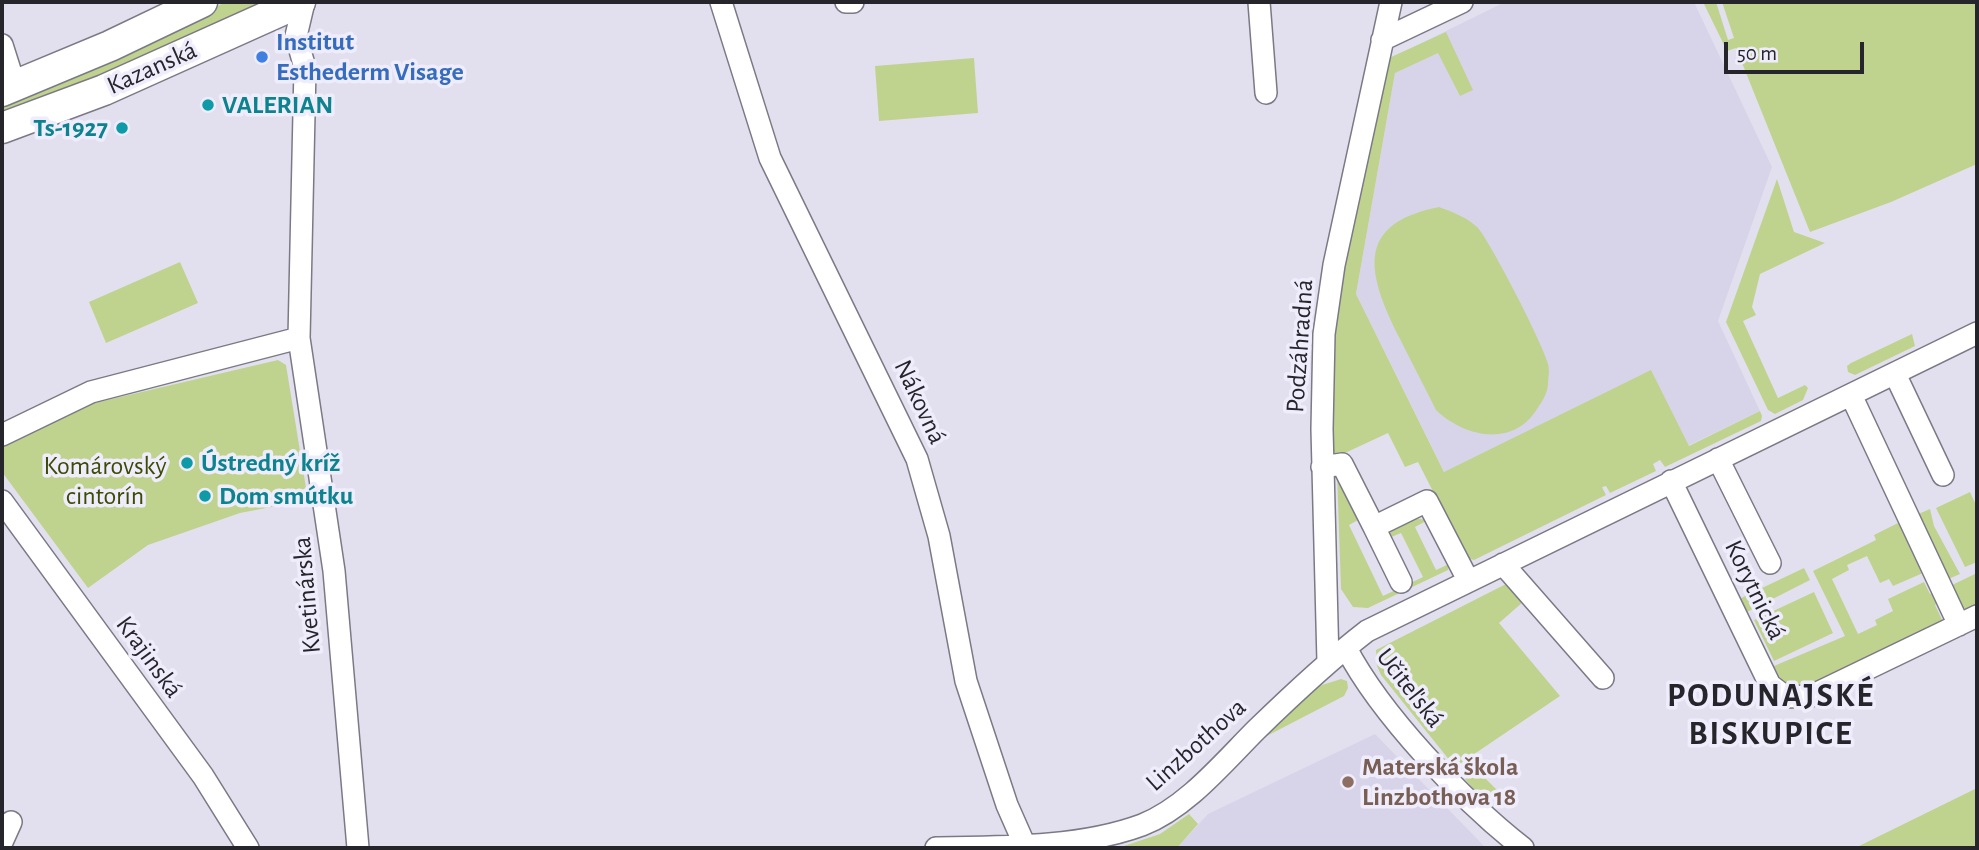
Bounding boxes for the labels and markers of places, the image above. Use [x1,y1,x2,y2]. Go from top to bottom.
place label: Institut Esthederm Visage [276,26,464,88]
marker: Institut Esthederm Visage [254,49,270,65]
place label: VALERIAN [222,89,333,121]
marker: VALERIAN [200,97,216,113]
place label: Ts-1927 [33,112,108,144]
marker: Ts-1927 [114,120,130,136]
place label: Ústredný kríž [201,447,340,479]
marker: Ústredný kríž [179,455,195,471]
place label: Dom smútku [219,480,353,512]
marker: Dom smútku [197,488,213,504]
place label: Materská škola Linzbothova 18 [1362,751,1518,812]
marker: Materská škola Linzbothova 18 [1340,774,1356,790]

